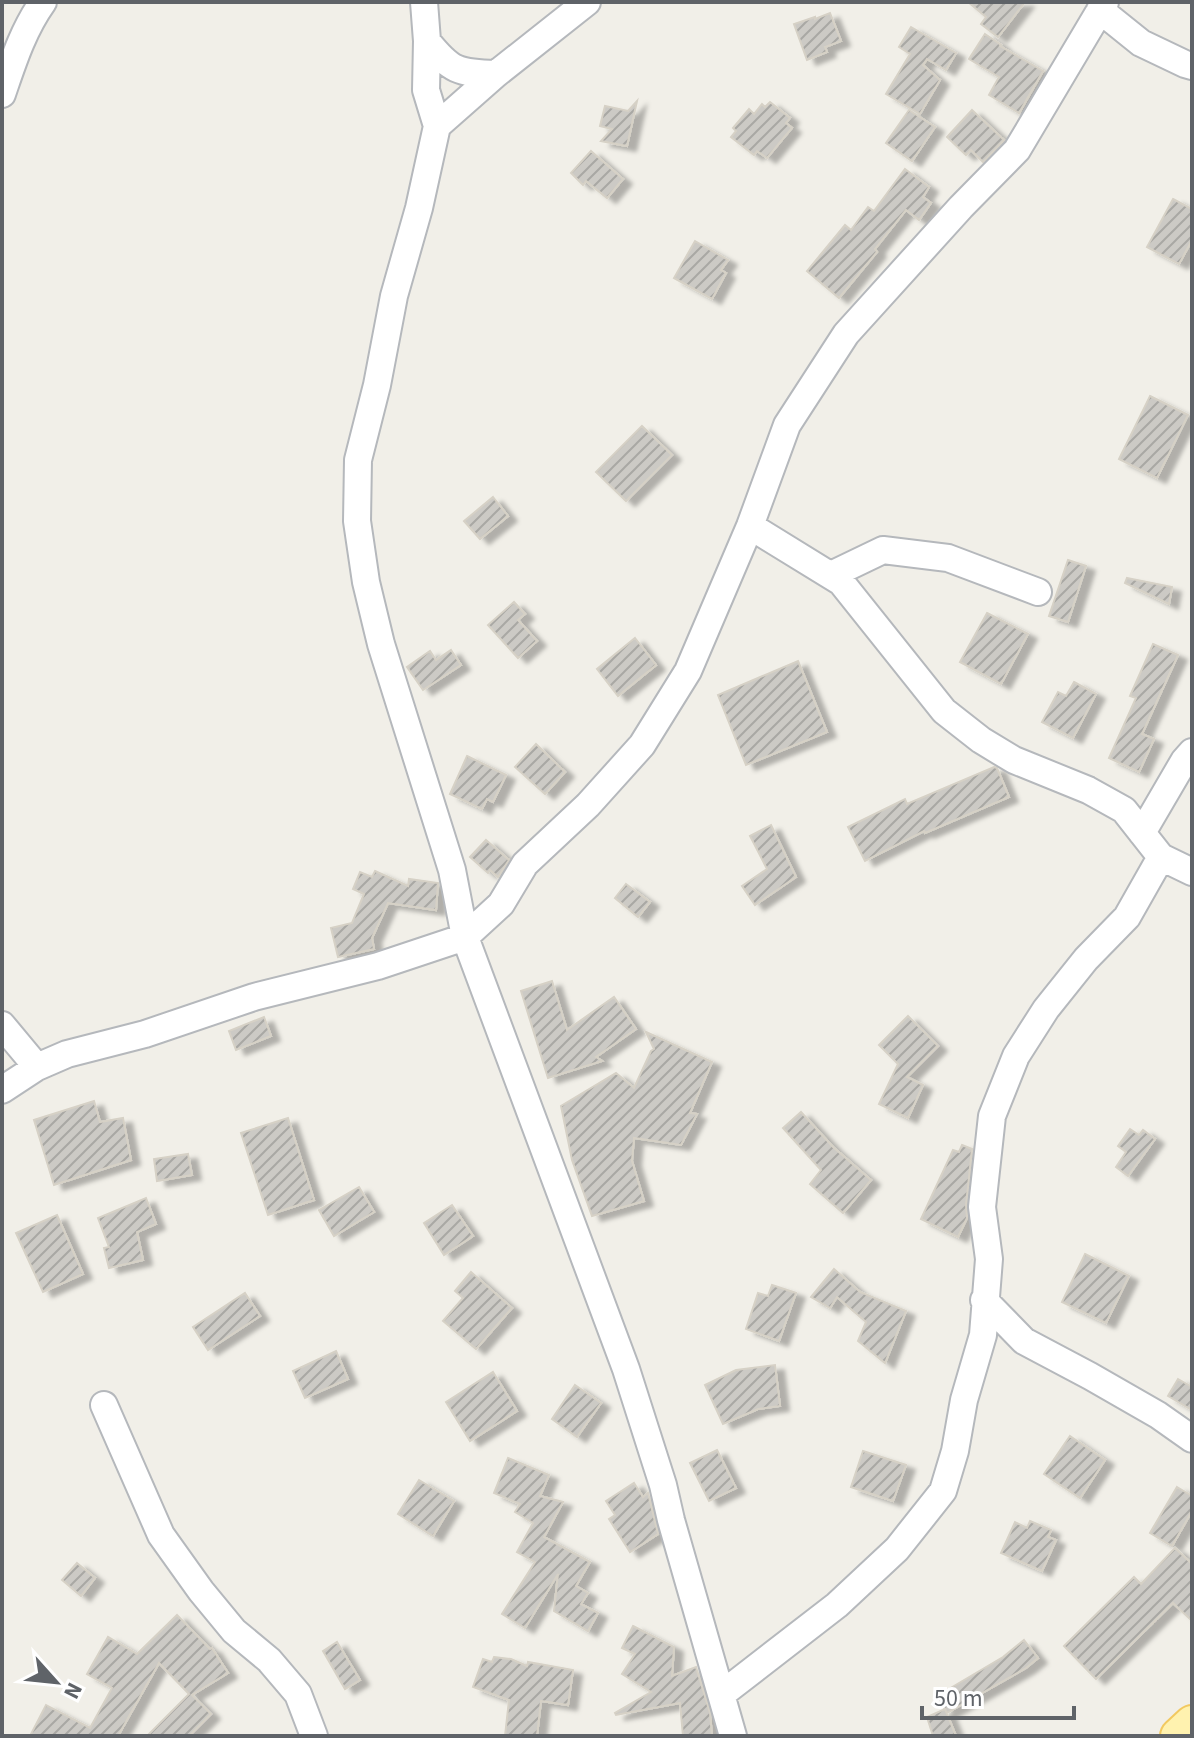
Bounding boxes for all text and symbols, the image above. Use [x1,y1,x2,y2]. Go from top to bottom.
north arrow [16,1642,96,1722]
scale bar [922,1670,1074,1720]
text: N [55,1677,91,1704]
text: 50 m [934,1681,983,1716]

